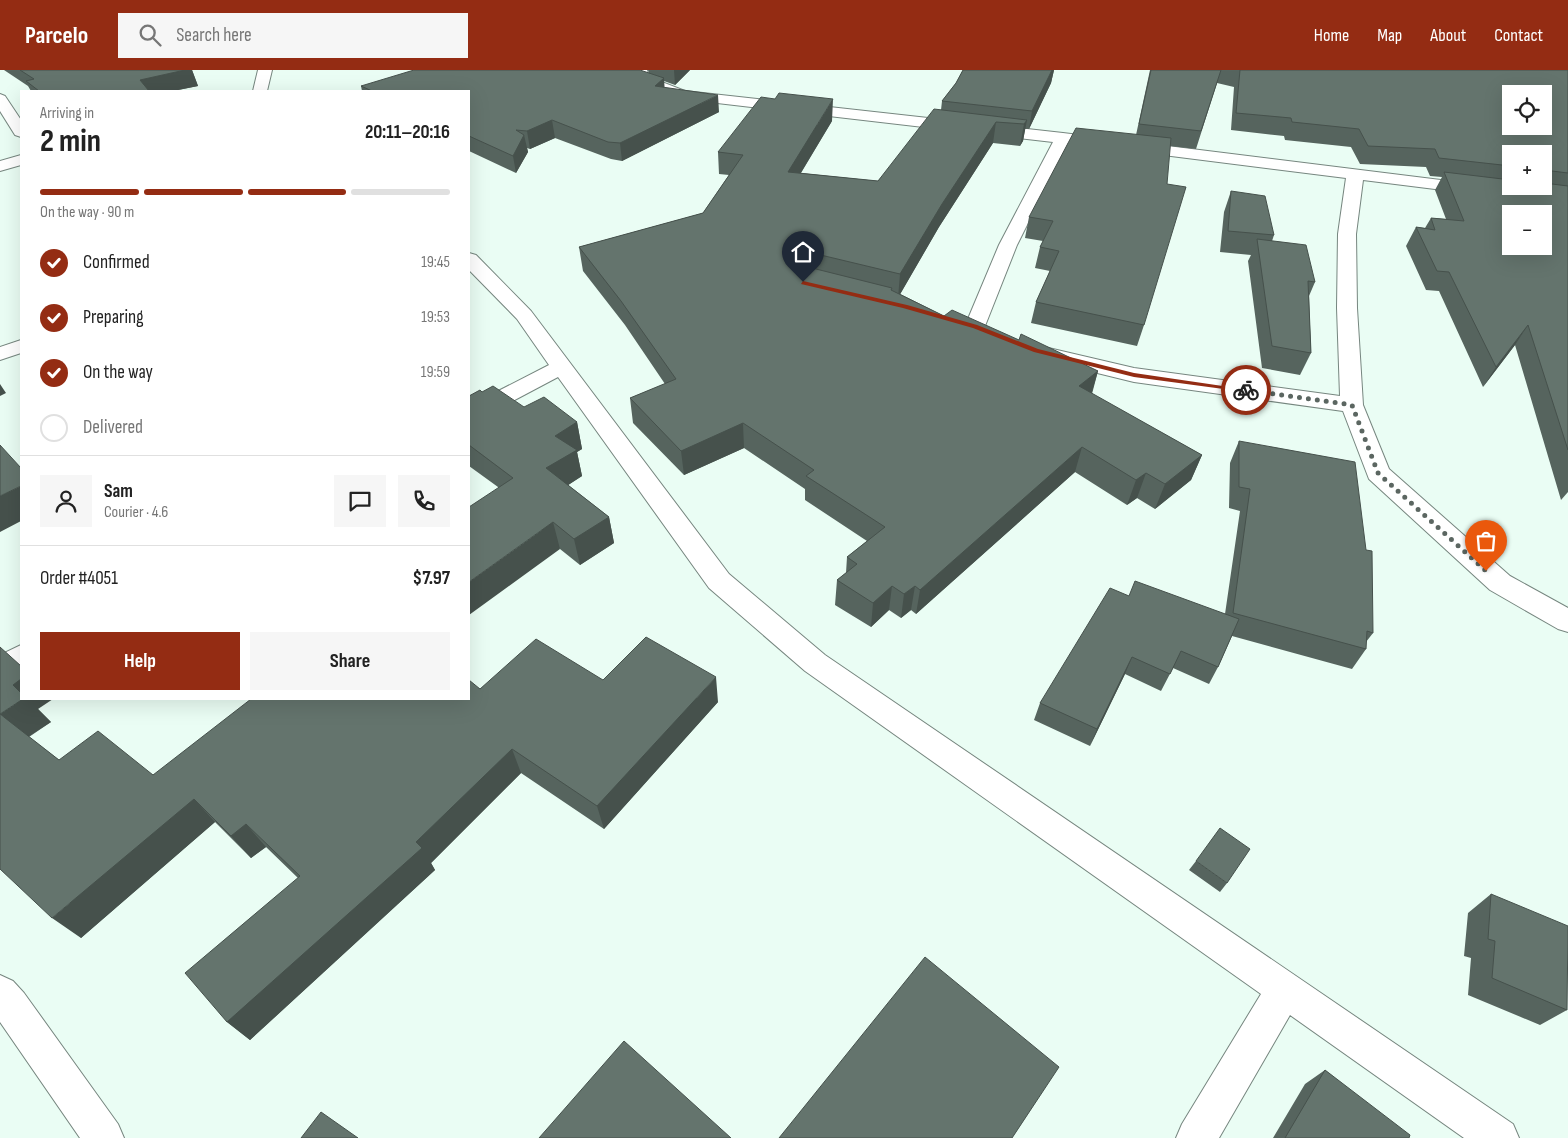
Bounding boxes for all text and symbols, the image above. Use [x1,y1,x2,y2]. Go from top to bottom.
search box [118,13,468,58]
text: Parcelo [25,21,88,50]
icon: search [136,21,164,49]
text: Search here [176,24,252,47]
text: Home [1314,25,1349,46]
text: Map [1377,25,1402,46]
text: About [1430,25,1466,46]
text: Contact [1494,25,1543,46]
map controls [1502,85,1552,255]
button: locate [1502,85,1552,135]
text: Arriving in [40,104,94,123]
text: 20:11–20:16 [365,121,450,144]
text: 2 min [40,122,101,161]
button: + [1502,145,1552,195]
text: On the way · 90 m [40,203,134,222]
button: − [1502,205,1552,255]
pin [782,231,824,282]
icon: home [789,238,817,266]
icon: check [40,249,68,277]
text: Confirmed [83,251,150,274]
text: 19:45 [421,253,450,272]
icon: check [40,304,68,332]
text: Preparing [83,306,144,329]
text: 19:53 [421,308,450,327]
icon: check [40,359,68,387]
text: On the way [83,361,153,384]
text: 19:59 [421,363,450,382]
courier [1221,365,1271,415]
icon: bike [1232,376,1260,404]
text: Delivered [83,416,143,439]
button: person [40,475,92,527]
button: chat [334,475,386,527]
button: phone [398,475,450,527]
text: Sam [104,480,133,503]
text: Courier · 4.6 [104,503,168,522]
pin [1465,520,1507,571]
icon: bag [1472,527,1500,555]
text: Order #4051 [40,567,118,590]
text: $7.97 [412,567,450,590]
button: Help [40,632,240,690]
button: Share [250,632,450,690]

